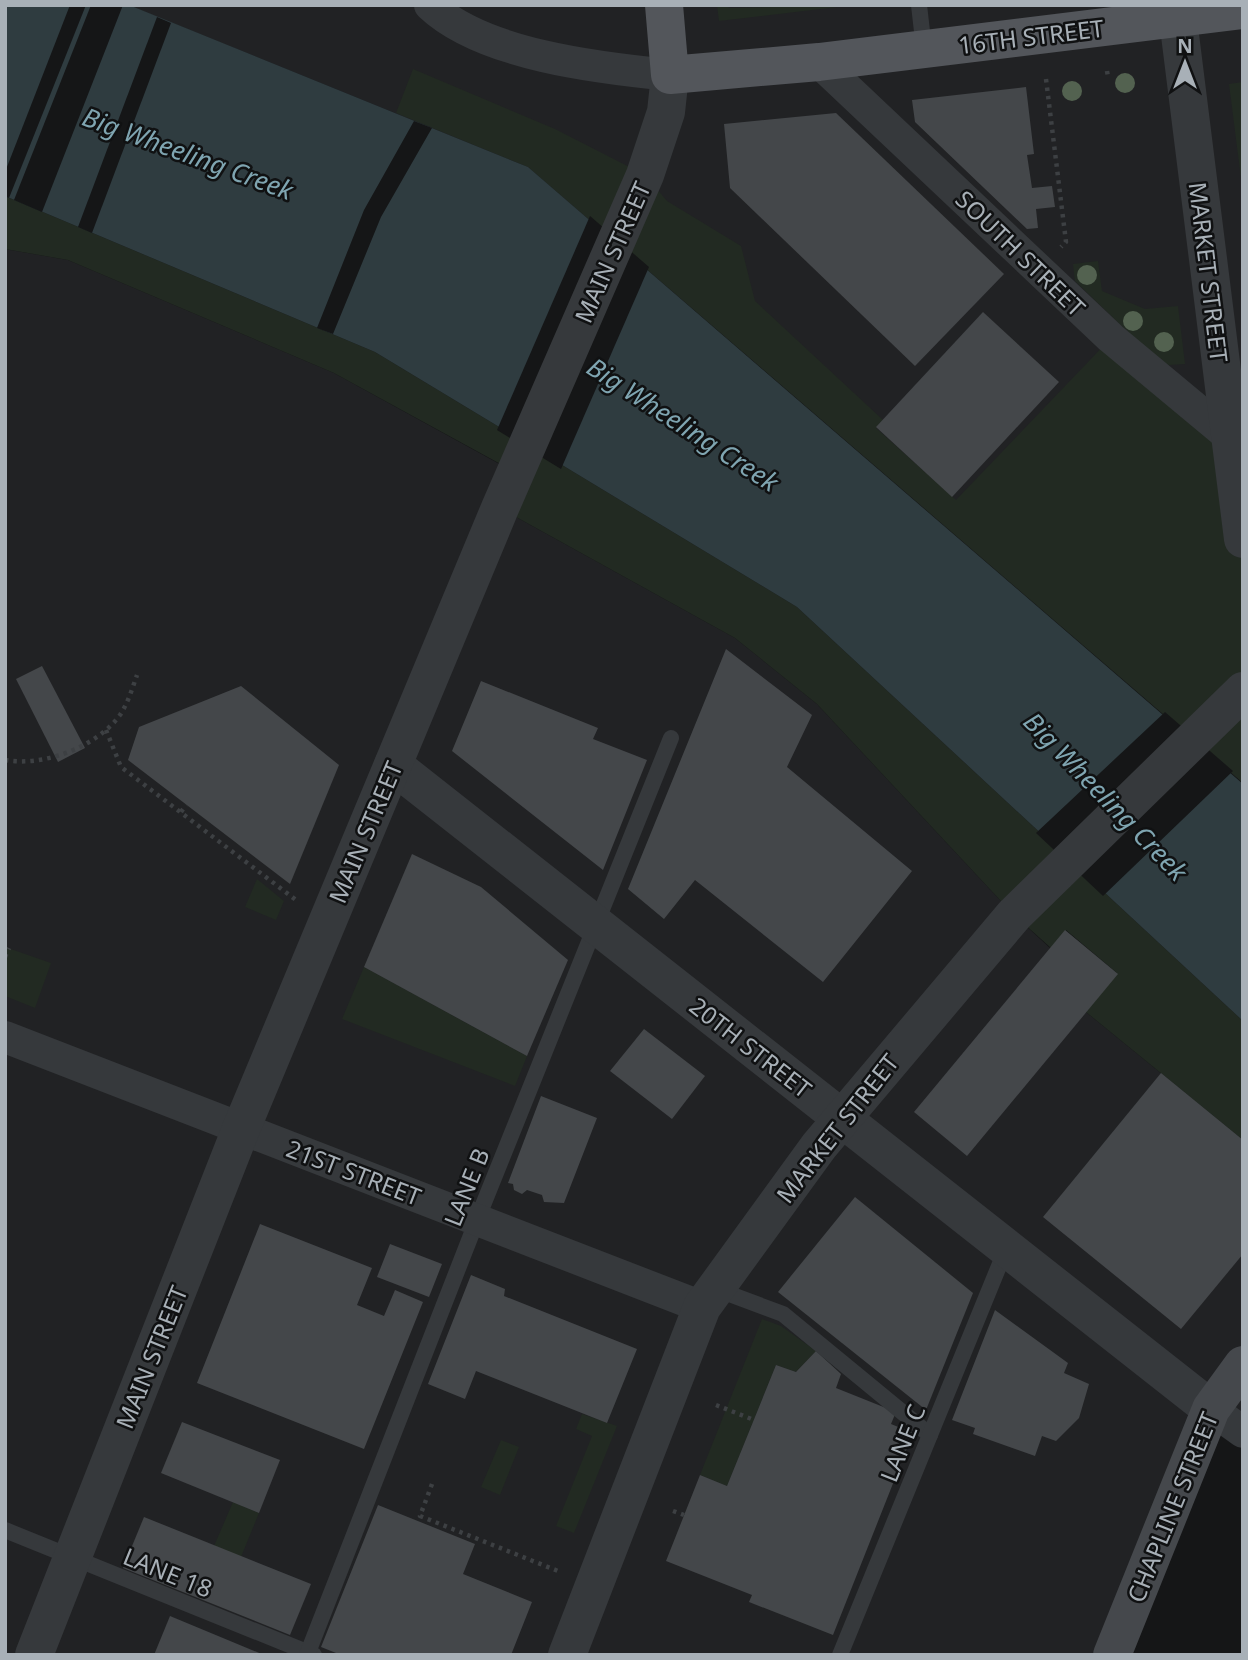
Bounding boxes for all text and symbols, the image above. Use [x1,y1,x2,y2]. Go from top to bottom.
street label: 16TH STREET [956,11,1106,61]
north arrow [1150,28,1220,98]
text: N [1177,33,1193,59]
water label: Big Wheeling Creek [78,98,299,208]
street label: MAIN STREET [566,176,658,328]
street label: MARKET STREET [1182,180,1237,365]
street label: SOUTH STREET [949,183,1093,324]
water label: Big Wheeling Creek [580,349,787,500]
water label: Big Wheeling Creek [1016,704,1197,889]
street label: MAIN STREET [320,755,410,908]
street label: 20TH STREET [683,989,819,1105]
street label: MARKET STREET [768,1046,906,1210]
street label: 21ST STREET [282,1131,427,1213]
street label: LANE B [435,1143,497,1231]
street label: MAIN STREET [107,1280,195,1433]
street label: LANE C [872,1399,932,1487]
street label: CHAPLINE STREET [1119,1406,1226,1607]
street label: LANE 18 [119,1539,217,1605]

